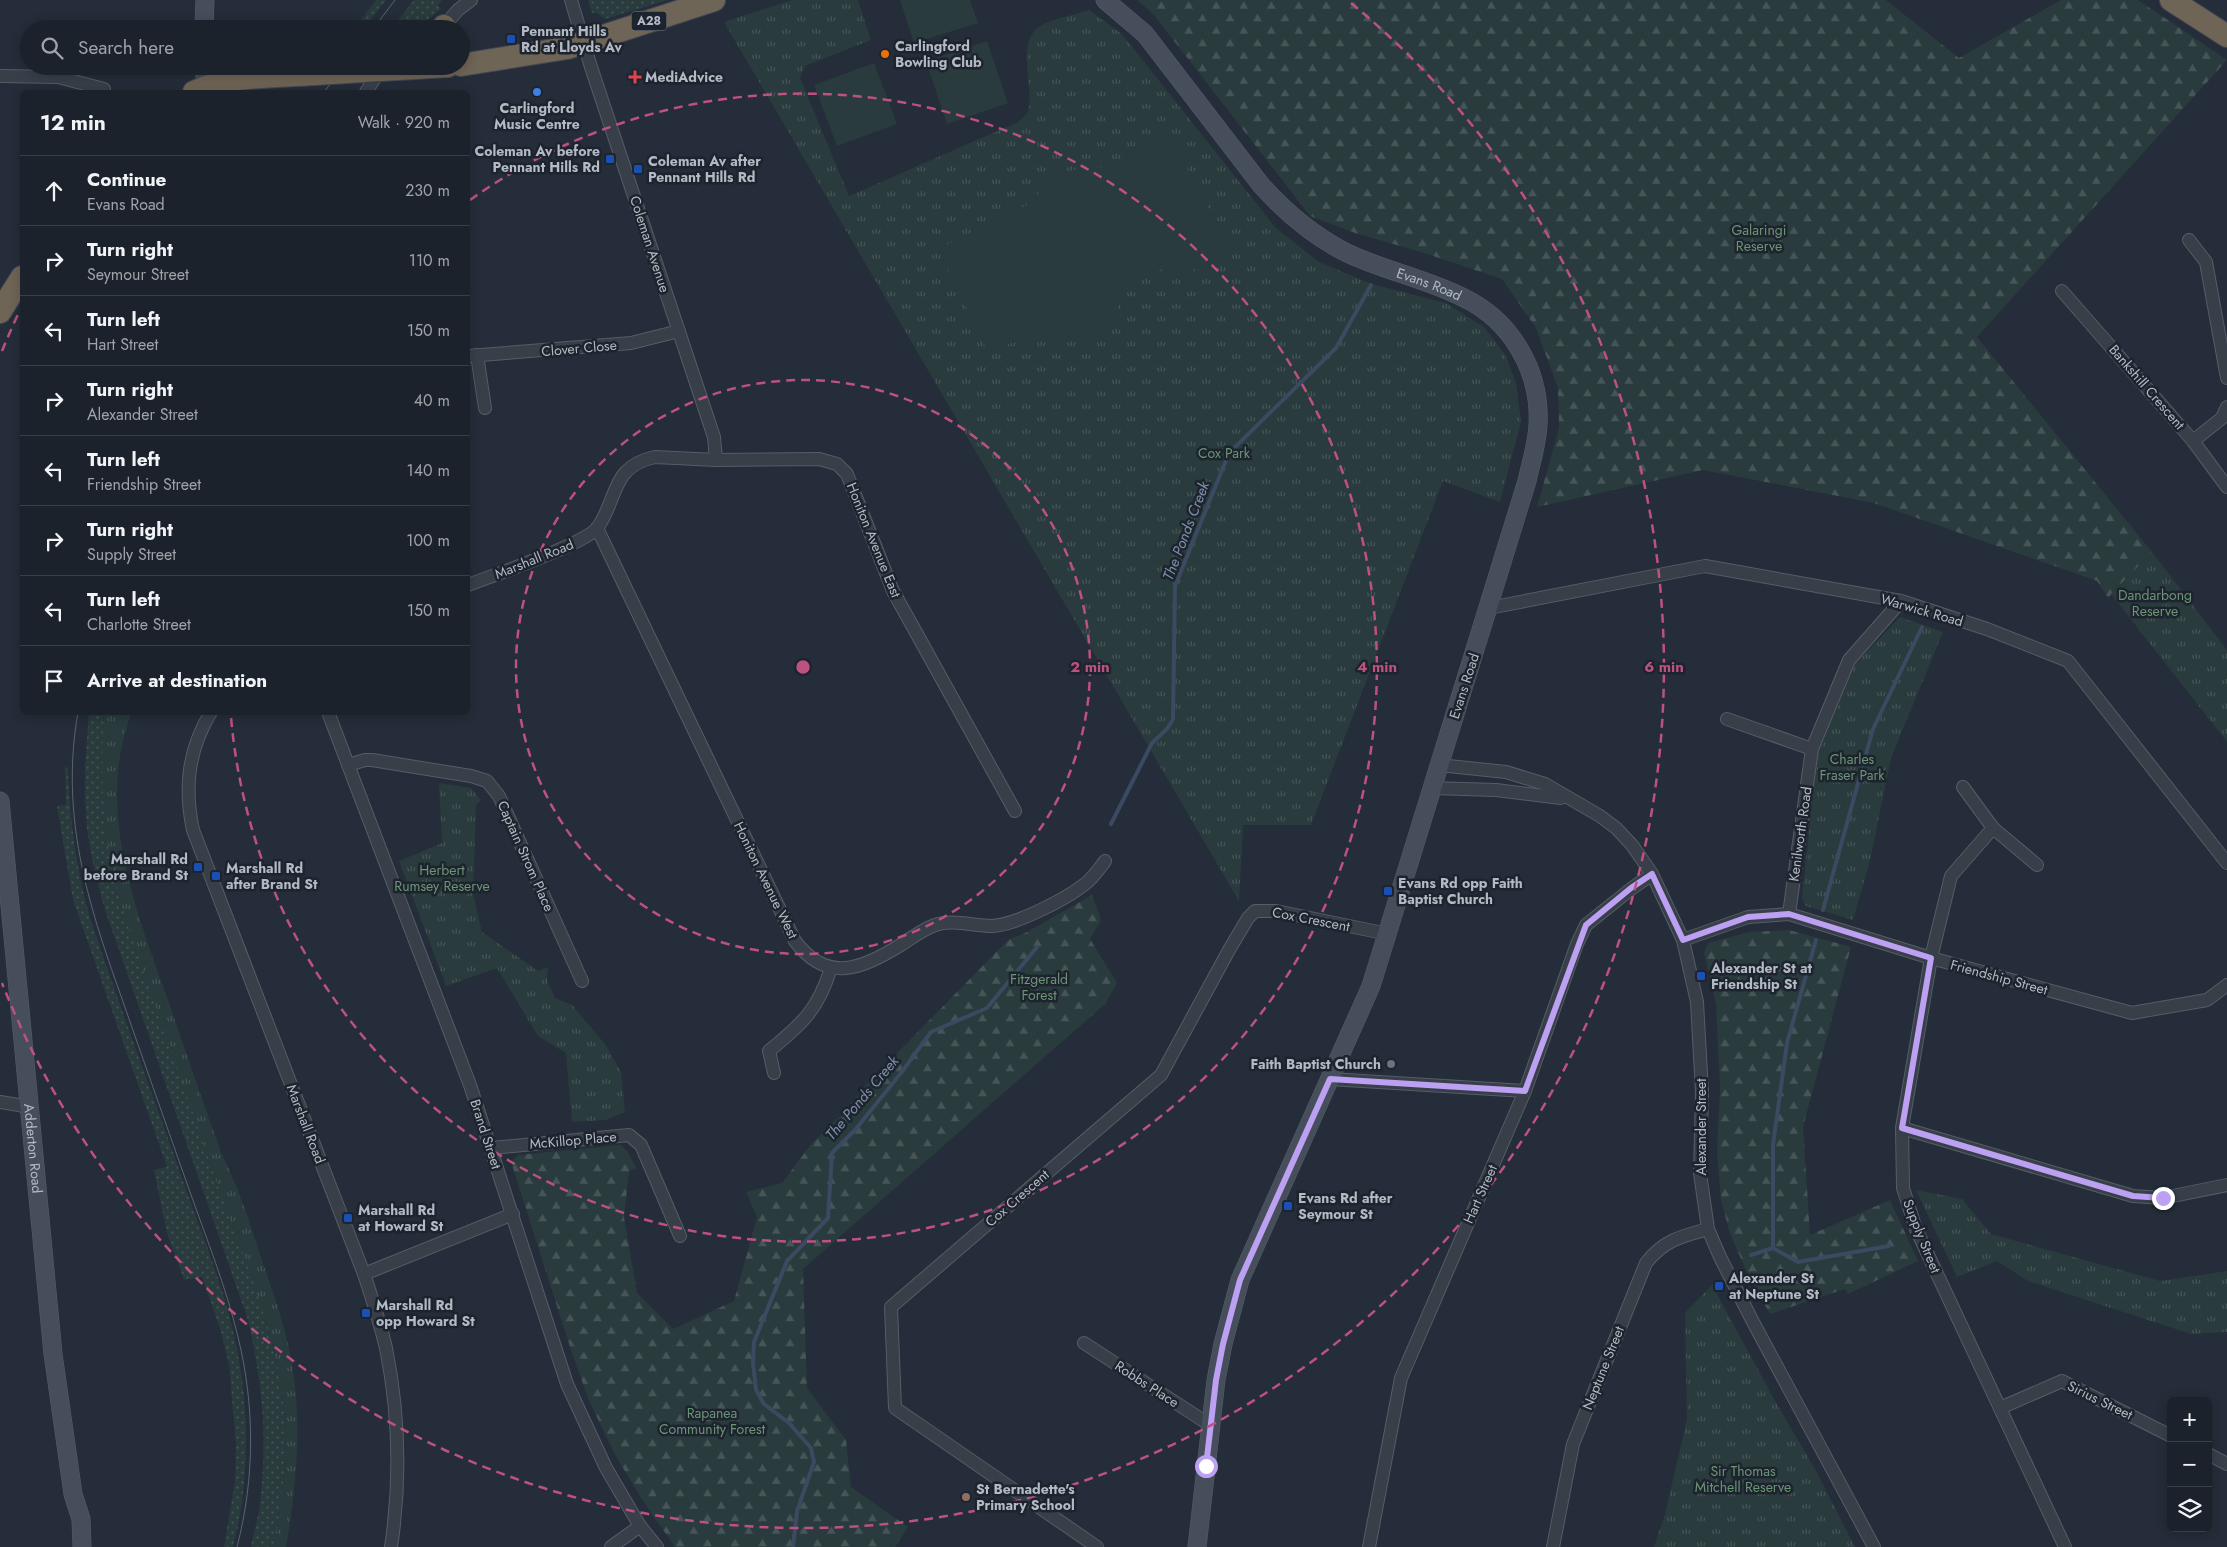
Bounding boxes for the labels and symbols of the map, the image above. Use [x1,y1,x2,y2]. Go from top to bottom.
road number: A28 [632,12,666,30]
place label: Pennant Hills Rd at Lloyds Av [521,21,622,57]
marker: Pennant Hills Rd at Lloyds Av [505,33,517,45]
place label: Carlingford Bowling Club [895,36,982,72]
marker: Carlingford Bowling Club [879,48,891,60]
place label: MediAdvice [645,67,723,87]
marker: MediAdvice [629,71,641,83]
marker: Carlingford Music Centre [531,86,543,98]
place label: Carlingford Music Centre [494,98,580,134]
place label: Coleman Av before Pennant Hills Rd [474,141,600,177]
place label: Coleman Av after Pennant Hills Rd [648,151,761,187]
marker: Coleman Av before Pennant Hills Rd [604,153,616,165]
marker: Coleman Av after Pennant Hills Rd [632,163,644,175]
street label: Coleman Avenue [625,193,675,295]
park label: Galaringi Reserve [1732,220,1786,256]
street label: Evans Road [1394,263,1465,305]
street label: Clover Close [540,335,618,361]
street label: Bankshill Crescent [2104,340,2190,434]
park label: Cox Park [1198,443,1251,463]
water label: The Ponds Creek [1157,478,1215,584]
street label: Honiton Avenue East [842,479,906,601]
street label: Marshall Road [492,534,576,584]
park label: Dandarbong Reserve [2118,585,2192,621]
street label: Warwick Road [1878,589,1966,631]
street label: Evans Road [1444,651,1484,721]
text: 2 min [1070,656,1110,678]
text: 4 min [1357,656,1397,678]
text: 6 min [1644,656,1684,678]
centre of rings [794,658,812,676]
park label: Charles Fraser Park [1819,749,1885,785]
street label: Kenilworth Road [1783,785,1817,883]
street label: Captain Strom Place [493,797,559,915]
street label: Honiton Avenue West [729,818,803,942]
place label: Marshall Rd before Brand St [84,849,189,885]
place label: Marshall Rd after Brand St [226,858,318,894]
park label: Herbert Rumsey Reserve [394,860,490,896]
marker: Marshall Rd before Brand St [192,861,204,873]
marker: Marshall Rd after Brand St [210,870,222,882]
place label: Evans Rd opp Faith Baptist Church [1398,873,1523,909]
marker: Evans Rd opp Faith Baptist Church [1382,885,1394,897]
street label: Cox Crescent [1270,902,1352,936]
street label: Friendship Street [1948,954,2050,1000]
place label: Alexander St at Friendship St [1710,958,1812,994]
park label: Fitzgerald Forest [1010,969,1068,1005]
marker: Alexander St at Friendship St [1695,970,1707,982]
water label: The Ponds Creek [820,1051,904,1145]
place label: Faith Baptist Church [1251,1054,1381,1074]
marker: Faith Baptist Church [1385,1058,1397,1070]
street label: Alexander Street [1691,1078,1711,1176]
street label: Marshall Road [282,1081,330,1167]
street label: Brand Street [465,1097,507,1172]
street label: Adderton Road [19,1103,48,1194]
street label: McKillop Place [529,1126,617,1154]
street label: Hart Street [1458,1161,1502,1227]
street label: Cox Crescent [981,1164,1054,1231]
route end [2152,1187,2175,1210]
place label: Evans Rd after Seymour St [1298,1188,1393,1224]
street label: Supply Street [1898,1196,1946,1276]
place label: Marshall Rd at Howard St [358,1200,444,1236]
marker: Evans Rd after Seymour St [1282,1200,1294,1212]
marker: Marshall Rd at Howard St [342,1212,354,1224]
place label: Alexander St at Neptune St [1728,1268,1819,1304]
marker: Alexander St at Neptune St [1713,1280,1725,1292]
place label: Marshall Rd opp Howard St [376,1295,475,1331]
marker: Marshall Rd opp Howard St [360,1307,372,1319]
street label: Neptune Street [1577,1322,1629,1413]
street label: Robbs Place [1111,1356,1183,1412]
street label: Sirius Street [2064,1376,2137,1425]
park label: Rapanea Community Forest [659,1403,766,1439]
route start [1195,1455,1218,1478]
park label: Sir Thomas Mitchell Reserve [1695,1461,1791,1497]
place label: St Bernadette's Primary School [976,1479,1075,1515]
marker: St Bernadette's Primary School [960,1491,972,1503]

